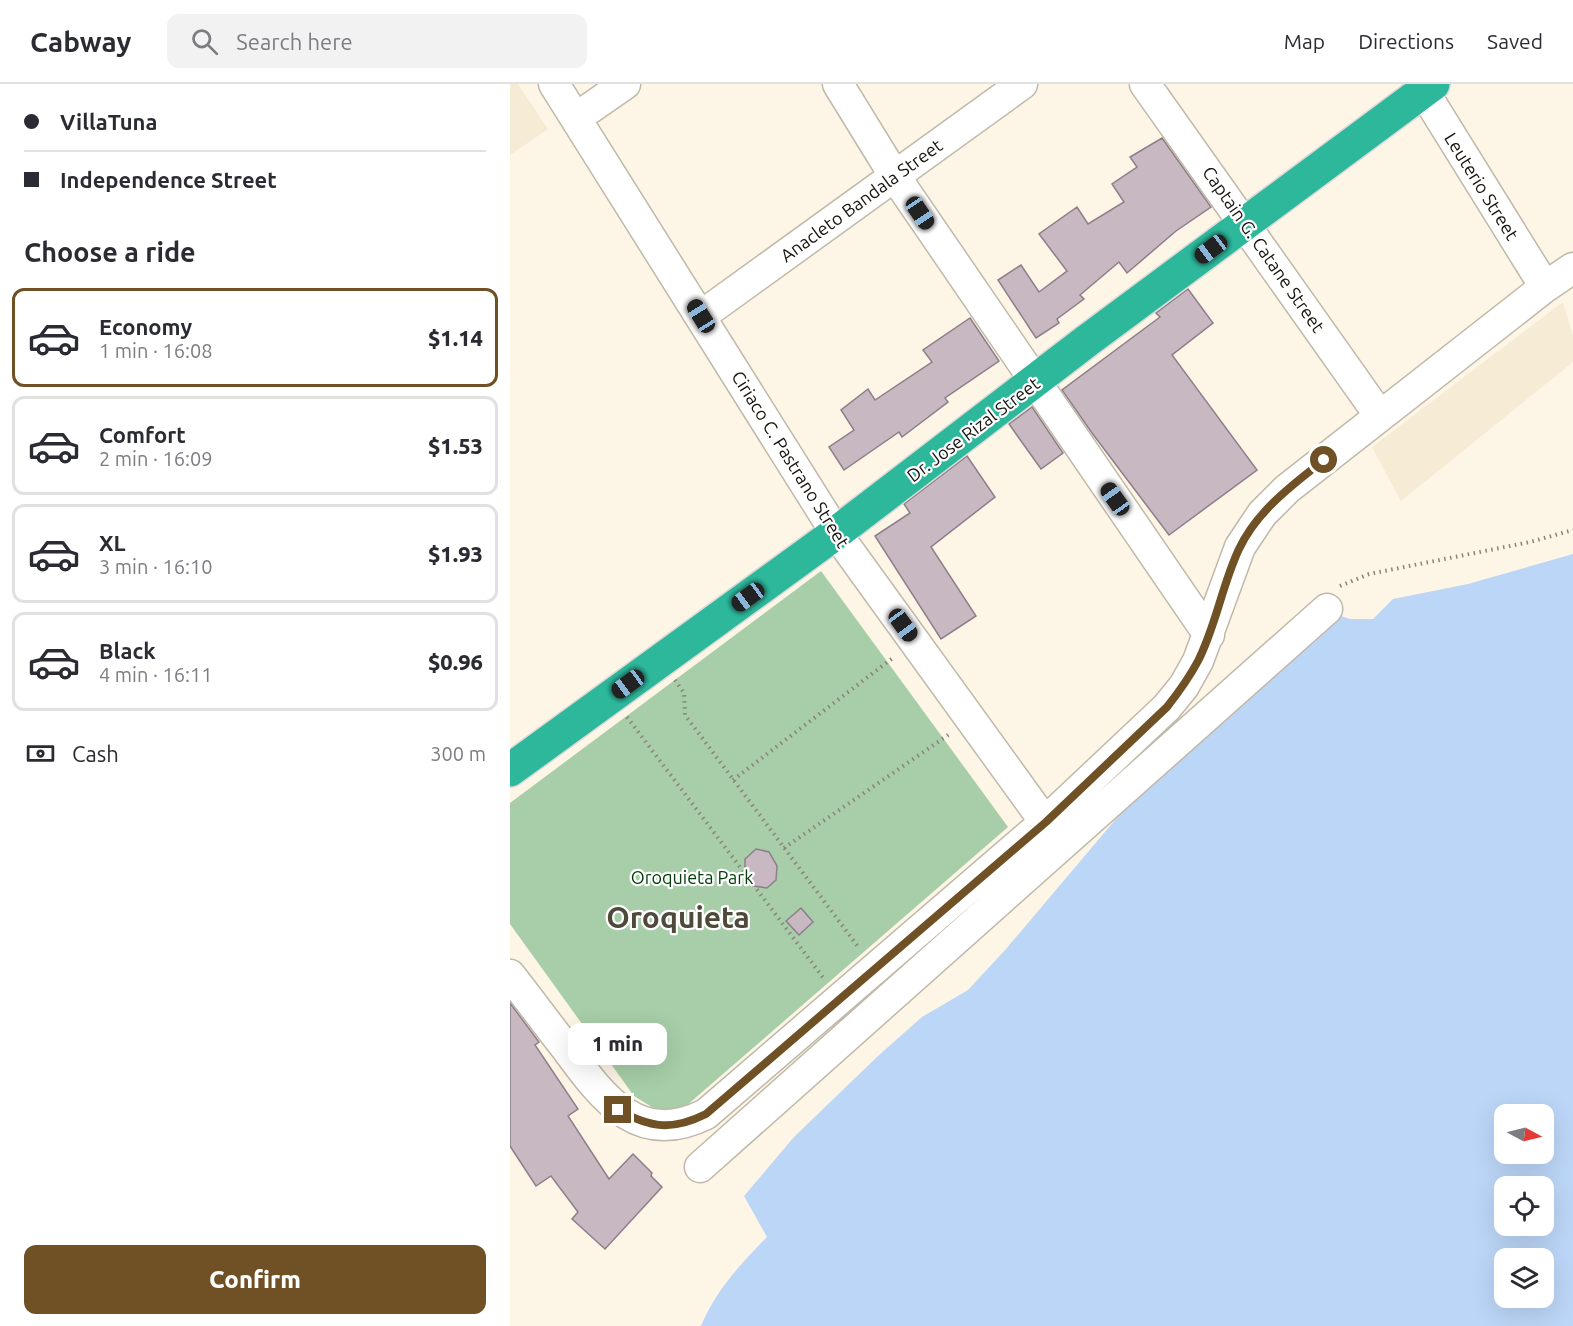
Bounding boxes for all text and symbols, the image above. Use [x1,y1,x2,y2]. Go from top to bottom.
search box [167,14,587,68]
icon: search [188,25,221,58]
text: Cabway [30,26,131,57]
text: Search here [236,29,353,54]
text: Map [1284,29,1325,53]
text: Directions [1358,29,1454,53]
text: Saved [1487,29,1543,53]
text: VillaTuna [60,109,157,134]
street label: Leuterio Street [1441,129,1523,243]
street label: Anacleto Bandala Street [776,135,946,265]
street label: Captain G. Catane Street [1199,162,1329,336]
text: Independence Street [60,167,277,192]
car [902,193,938,233]
car [1191,231,1231,267]
text: Choose a ride [24,237,196,267]
car [684,296,718,336]
icon: car [27,311,81,365]
text: Economy [99,314,192,339]
text: $1.14 [428,325,483,350]
text: 1 min · 16:08 [99,339,213,362]
street label: Ciriaco C. Pastrano Street [728,367,854,551]
street label: Dr. Jose Rizal Street [903,373,1043,485]
icon: car [27,419,81,473]
text: Comfort [99,422,186,447]
text: $1.53 [428,433,483,458]
route start [1310,446,1337,473]
text: 2 min · 16:09 [99,447,213,470]
car [1097,479,1133,519]
icon: car [27,527,81,581]
text: XL [99,530,126,555]
text: $1.93 [428,541,483,566]
text: 3 min · 16:10 [99,555,213,578]
car [728,579,768,615]
car [885,605,921,645]
icon: car [27,635,81,689]
text: Black [99,638,156,663]
text: $0.96 [428,649,483,674]
text: 4 min · 16:11 [99,663,213,686]
car [608,666,648,702]
icon: cash [24,737,57,770]
text: Cash [72,741,119,766]
text: 300 m [430,742,486,765]
park label: Oroquieta Park [631,867,753,887]
district label: Oroquieta [606,900,750,934]
callout: 1 min [568,1023,668,1065]
text: 1 min [592,1032,643,1055]
route end [604,1096,631,1123]
north arrow [1494,1104,1554,1164]
map controls [1494,1104,1554,1308]
button: locate [1494,1176,1554,1236]
button: Confirm [24,1245,486,1314]
button: layers [1494,1248,1554,1308]

